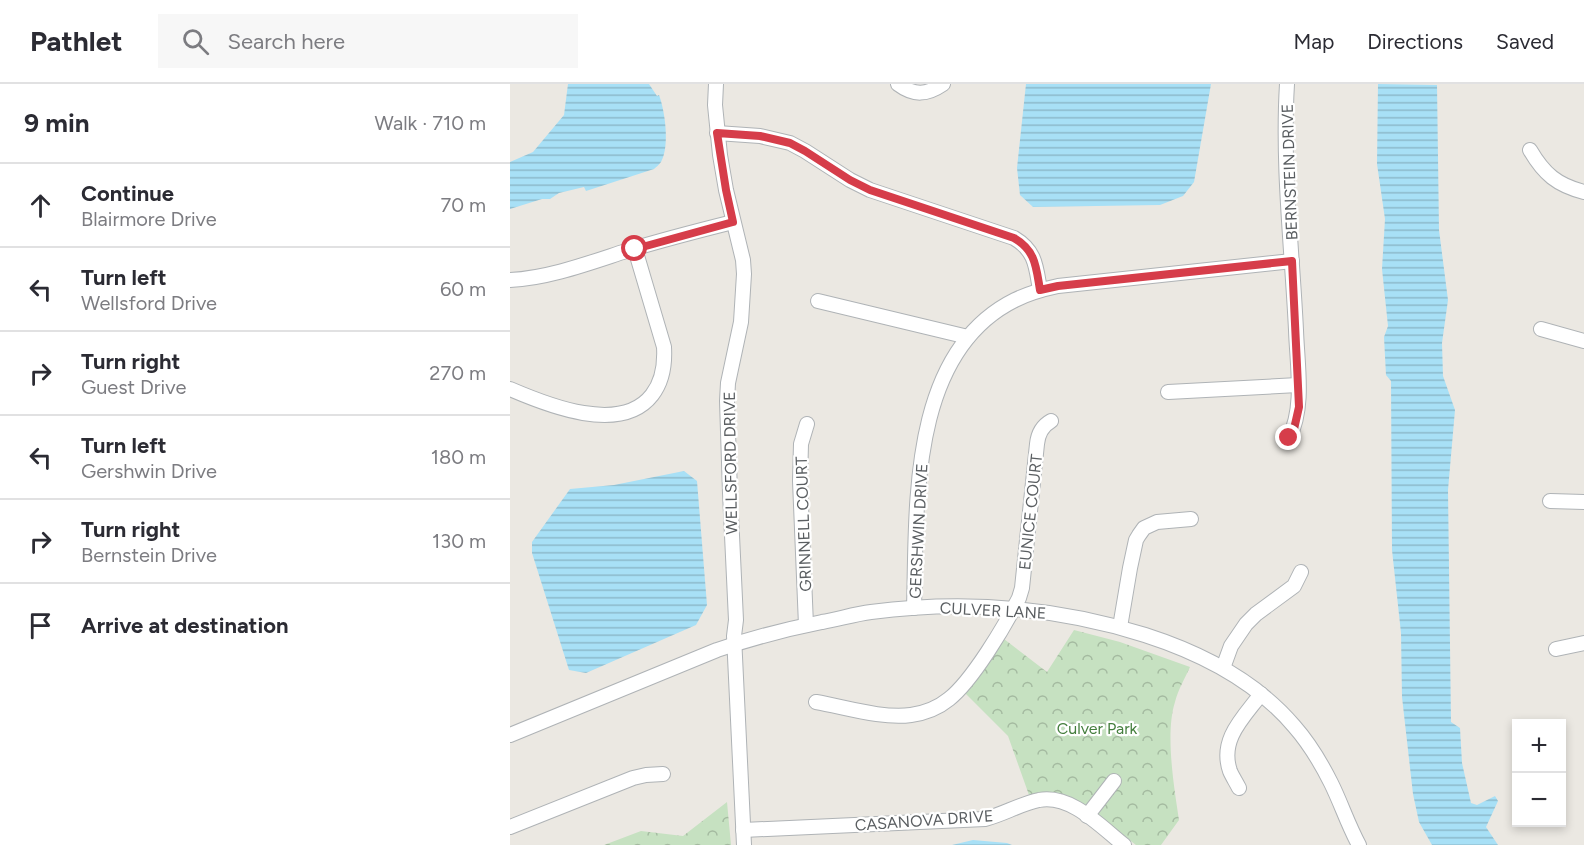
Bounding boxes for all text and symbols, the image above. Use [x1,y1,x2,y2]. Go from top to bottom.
search box [158,14,578,68]
text: Pathlet [30,24,122,58]
icon: search [179,25,212,58]
text: Search here [227,28,345,55]
text: Map [1293,29,1334,54]
text: Directions [1367,29,1463,54]
text: Saved [1496,29,1554,54]
street label: BERNSTEIN DRIVE [1278,104,1301,240]
text: 9 min [24,107,90,139]
text: Walk · 710 m [375,111,486,135]
text: Continue [81,180,174,207]
icon: ahead [24,189,57,222]
text: 70 m [440,193,486,217]
text: Blairmore Drive [81,207,217,231]
route start [621,235,647,261]
text: Turn left [81,264,167,291]
icon: left [24,273,57,306]
text: 60 m [440,277,486,301]
text: Wellsford Drive [81,291,217,315]
text: Turn right [81,348,180,375]
icon: right [24,357,57,390]
text: 270 m [429,361,486,385]
text: Guest Drive [81,375,186,399]
street label: WELLSFORD DRIVE [720,391,741,535]
route end [1275,424,1301,450]
text: Turn left [81,432,167,459]
icon: left [24,441,57,474]
text: 180 m [431,445,486,469]
street label: EUNICE COURT [1015,453,1046,571]
street label: GRINNELL COURT [792,456,815,592]
text: Gershwin Drive [81,459,217,483]
street label: GERSHWIN DRIVE [905,463,932,599]
text: Turn right [81,516,180,543]
icon: right [24,525,57,558]
text: 130 m [432,529,486,553]
text: Bernstein Drive [81,543,217,567]
street label: CULVER LANE [939,598,1047,623]
icon: arrive [24,609,57,642]
text: Arrive at destination [81,612,289,639]
park label: Culver Park [1057,719,1138,738]
map controls [1512,719,1566,827]
button: + [1512,719,1566,773]
button: − [1512,773,1566,827]
street label: CASANOVA DRIVE [854,806,994,835]

